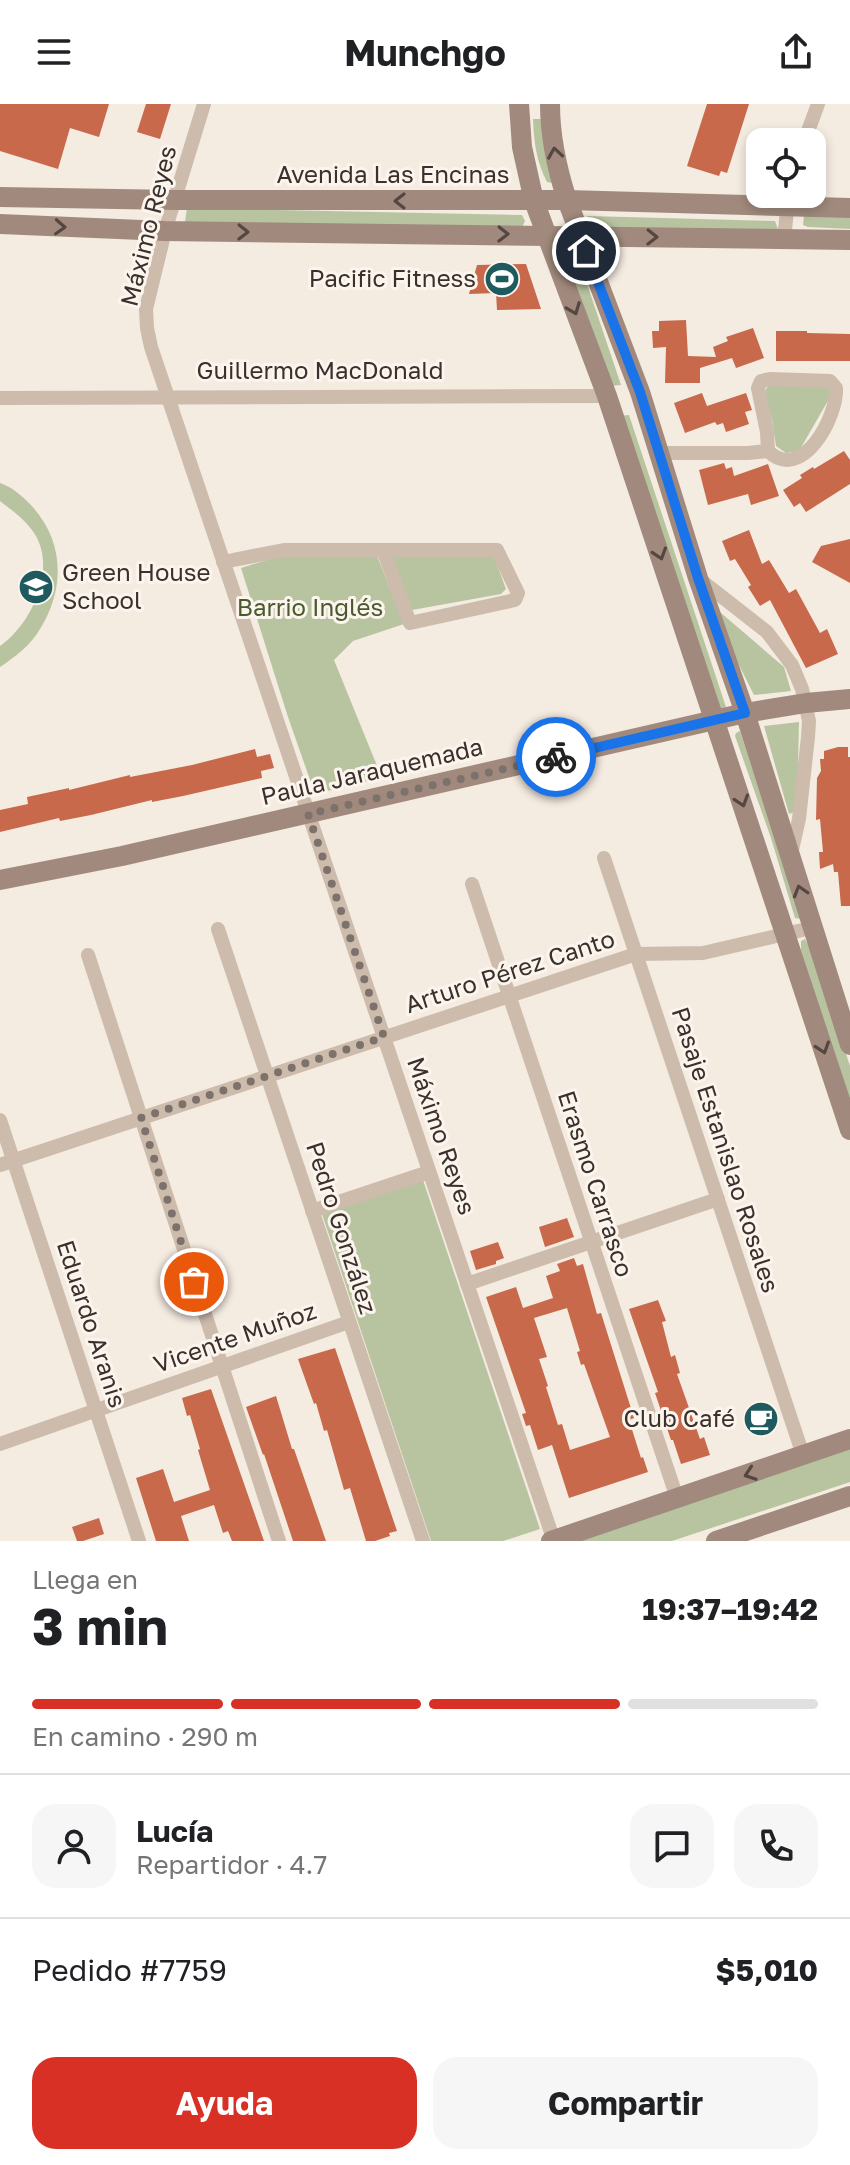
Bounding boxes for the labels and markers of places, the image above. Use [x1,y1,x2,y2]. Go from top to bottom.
pin [552,217,620,285]
sports icon: Pacific Fitness [483,260,521,298]
place label: Pacific Fitness [309,263,476,292]
place label: Green House School [62,557,210,614]
school or university icon: Green House School [17,568,55,606]
pin [160,1248,228,1316]
cafe icon: Club Café [742,1400,780,1438]
place label: Club Café [623,1403,735,1432]

